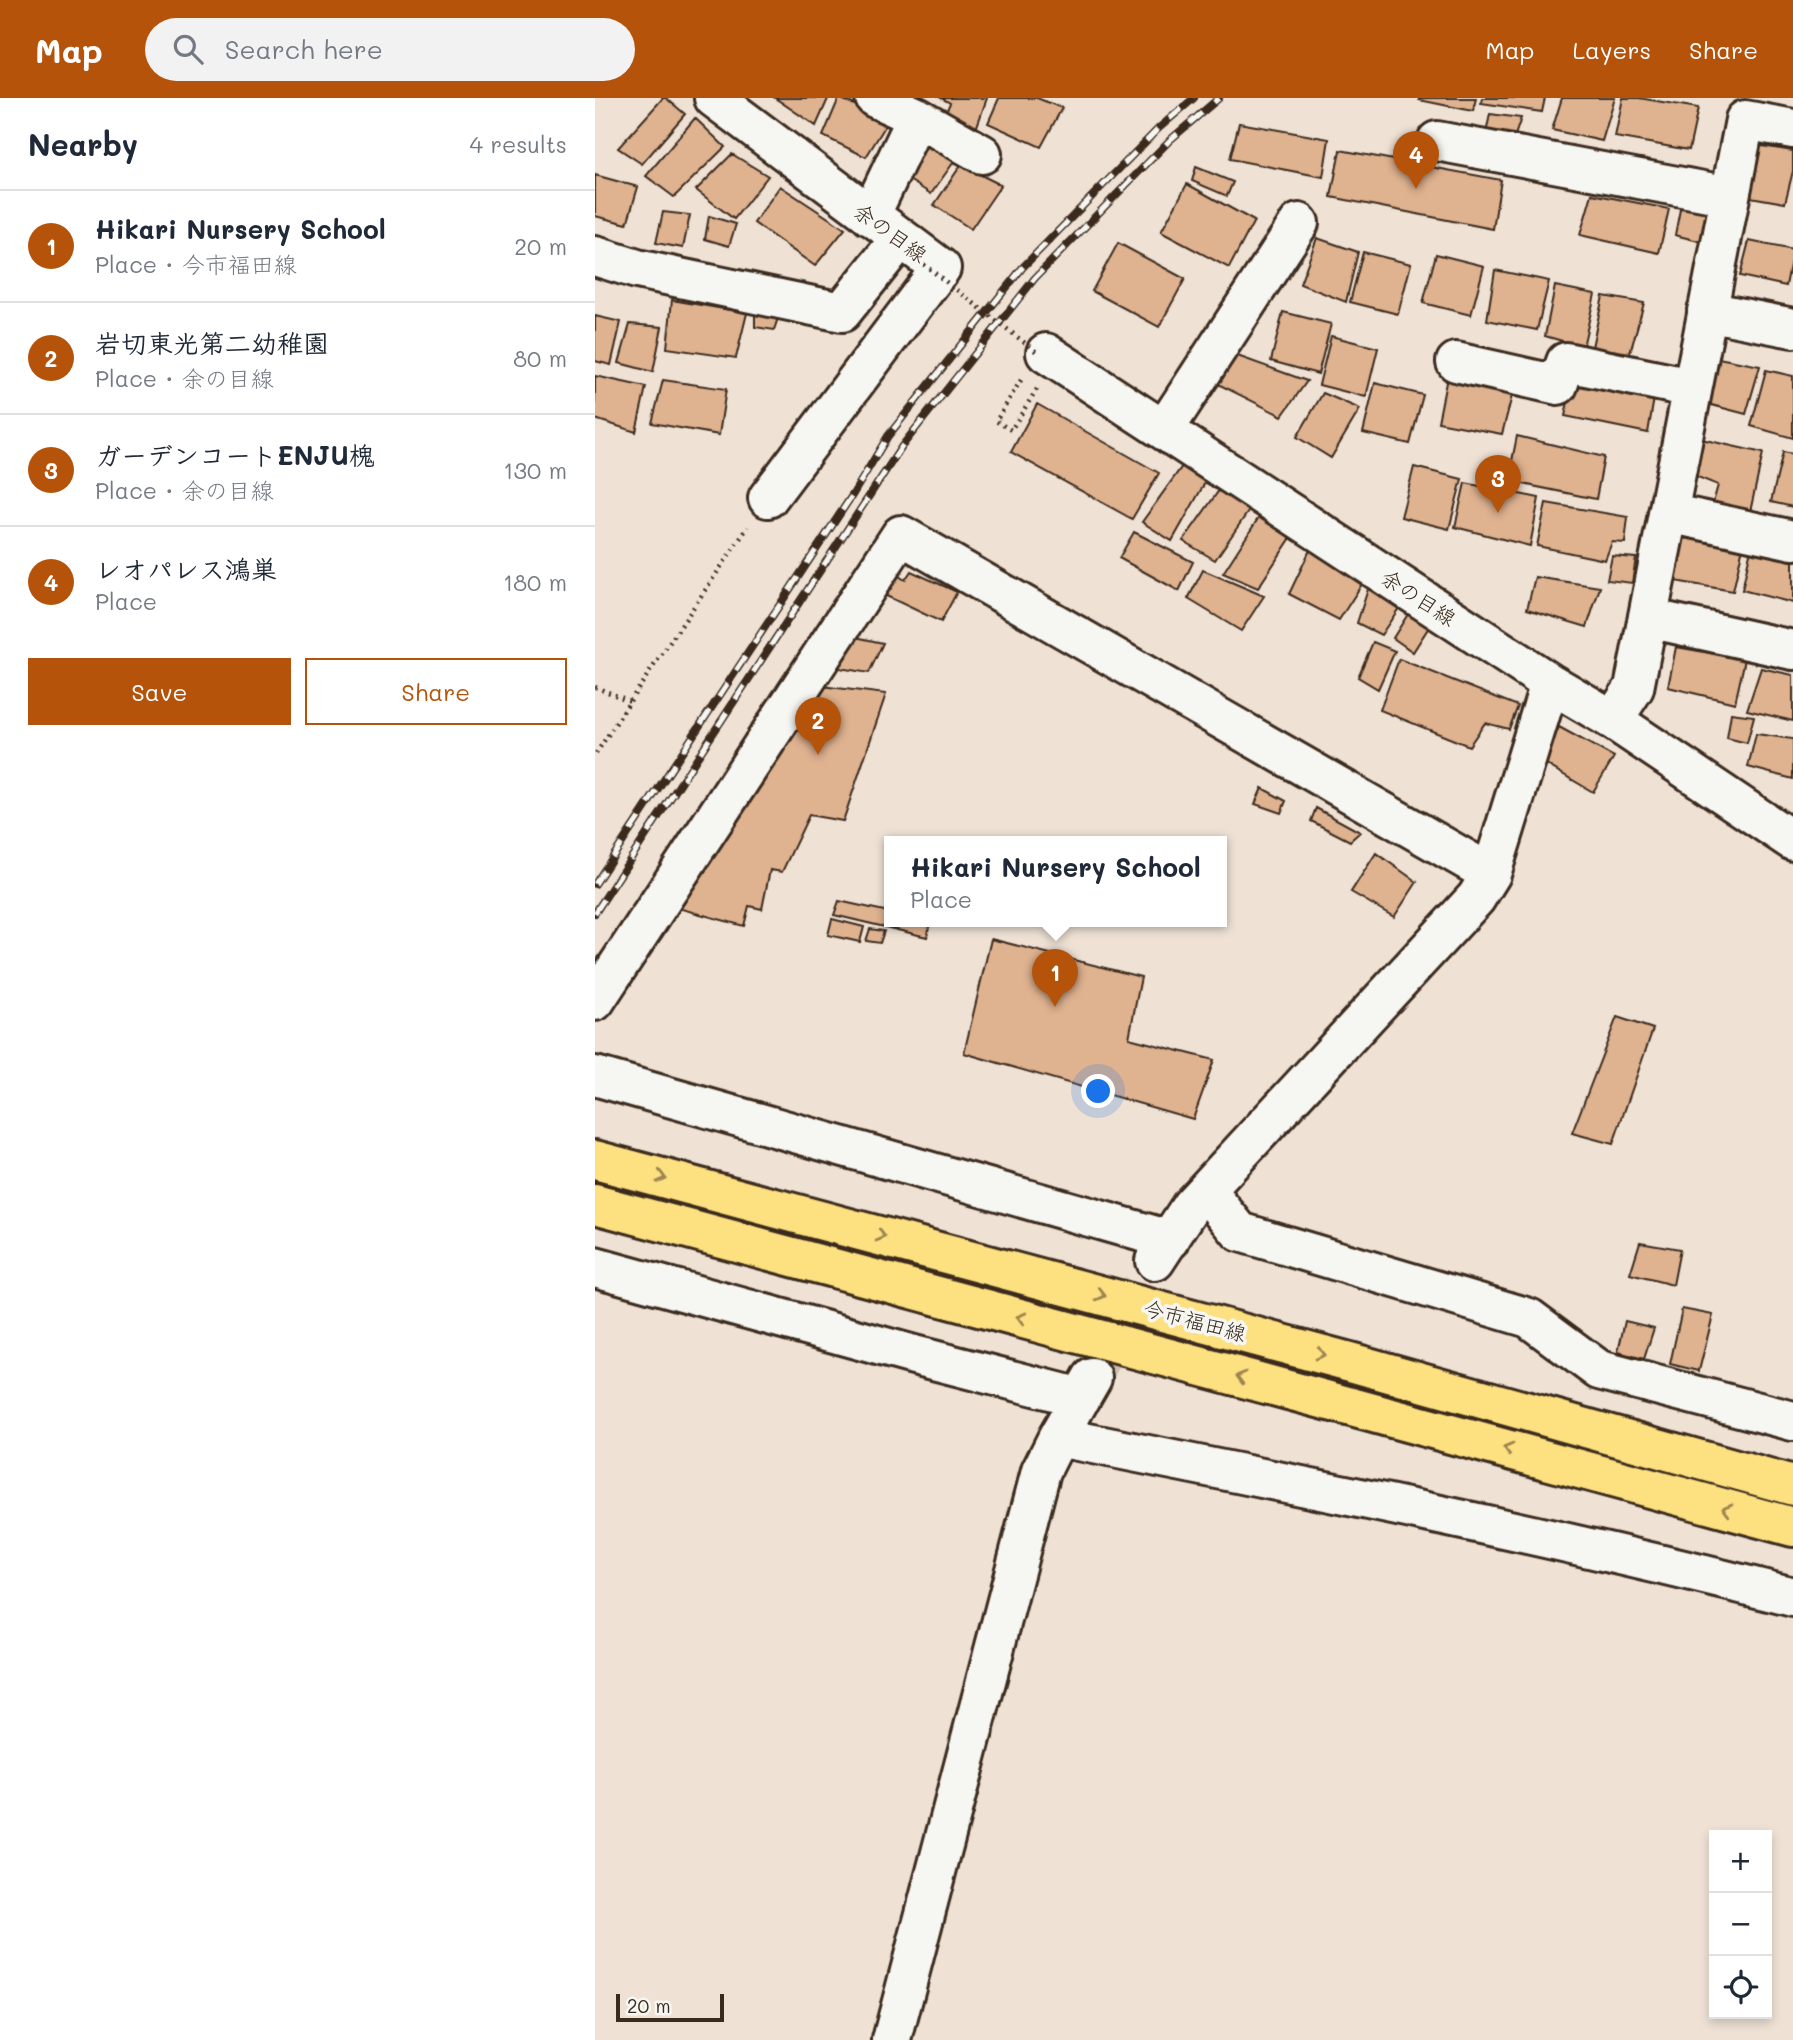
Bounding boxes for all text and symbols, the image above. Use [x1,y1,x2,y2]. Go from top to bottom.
search box [145,18,635,81]
text: Map [35,28,103,71]
icon: search [169,30,207,68]
text: Search here [225,32,383,66]
text: Map [1486,34,1534,65]
text: Layers [1572,34,1651,65]
text: Share [1689,34,1758,65]
text: Nearby [28,124,138,164]
text: 4 results [470,129,567,159]
pin: 4 [1393,131,1439,189]
street label: 余の目線 [849,196,933,268]
text: Hikari Nursery School [95,212,386,246]
text: 1 [46,231,56,261]
text: 20 m [514,231,567,261]
text: Place · 今市福田線 [95,249,297,279]
text: 岩切東光第二幼稚園 [95,326,329,360]
text: 2 [45,343,57,373]
text: 80 m [513,343,567,373]
text: Place · 余の目線 [95,363,274,393]
text: ガーデンコートENJU槐 [95,438,375,472]
text: 3 [44,455,58,485]
text: 130 m [503,455,567,485]
pin: 3 [1475,455,1521,513]
text: Place · 余の目線 [95,475,274,505]
text: レオパレス鴻巣 [95,552,277,586]
street label: 余の目線 [1376,563,1462,631]
text: 4 [44,567,58,597]
text: 180 m [503,567,567,597]
text: Place [95,586,157,616]
button: Save [28,658,291,725]
button: Share [305,658,567,725]
pin: 2 [795,697,841,755]
popup [884,836,1227,927]
text: Hikari Nursery School [910,850,1201,884]
text: Place [910,884,972,914]
pin: 1 [1032,949,1078,1007]
your location [1081,1074,1115,1108]
one-way arrow [655,1169,667,1183]
one-way arrow [875,1228,887,1242]
one-way arrow [1094,1286,1106,1301]
street label: 今市福田線 [1141,1293,1249,1347]
one-way arrow [1015,1312,1027,1326]
one-way arrow [1314,1346,1326,1360]
one-way arrow [1235,1371,1247,1385]
one-way arrow [1502,1443,1514,1458]
one-way arrow [1721,1503,1733,1518]
map controls [1709,1830,1772,2019]
button: + [1709,1830,1772,1893]
button: − [1709,1893,1772,1956]
button: locate [1709,1956,1772,2019]
scale bar [616,1991,725,2023]
text: 20 m [627,1993,671,2018]

